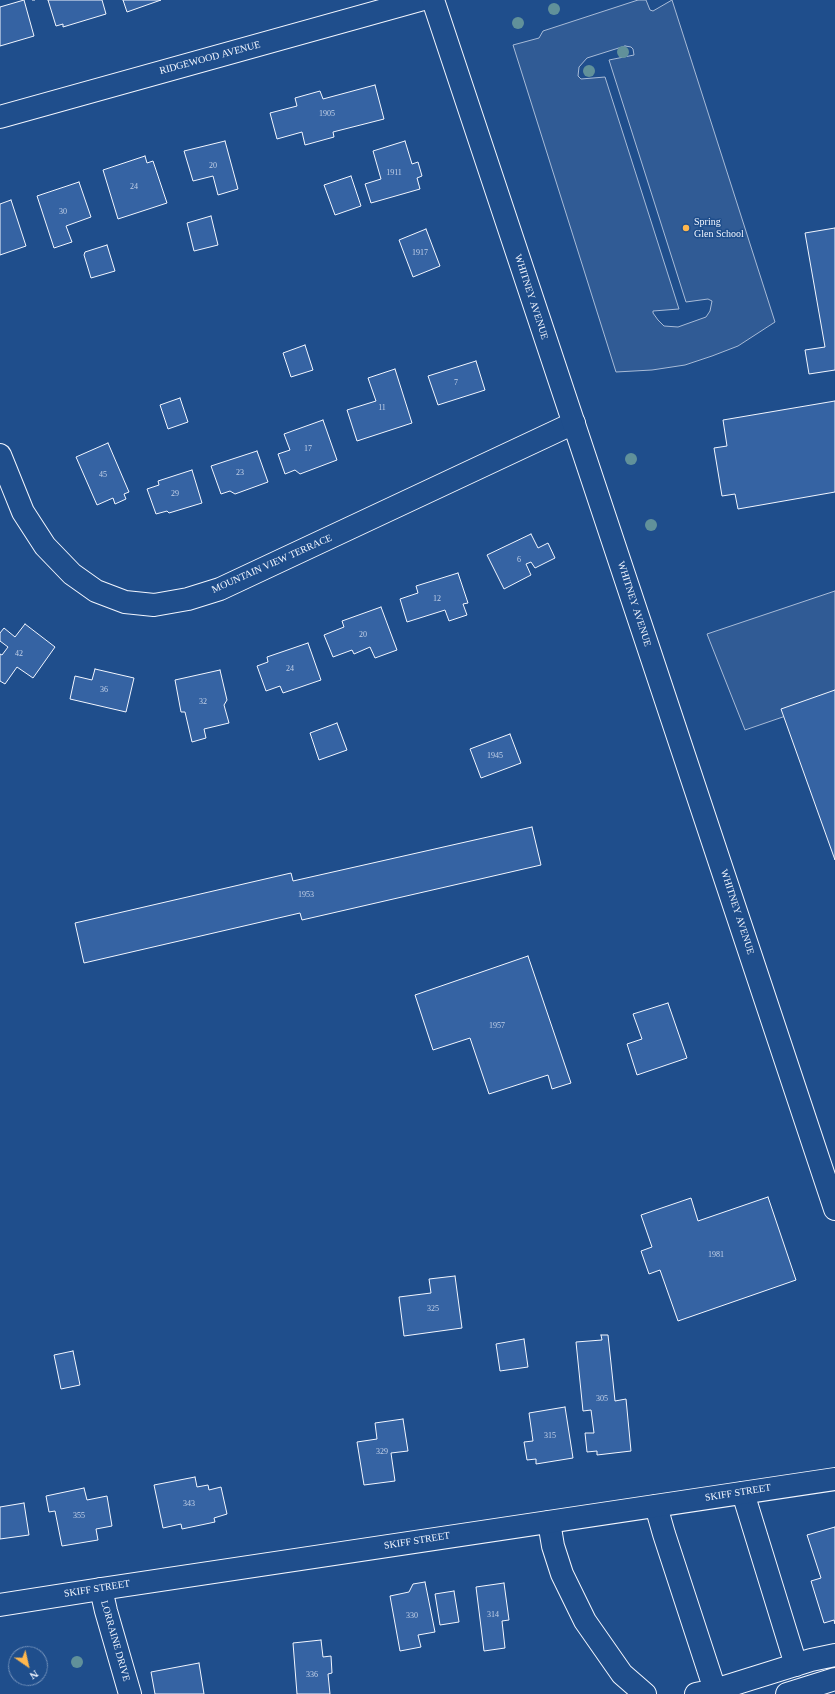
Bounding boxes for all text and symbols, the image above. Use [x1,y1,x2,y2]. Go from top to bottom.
street label: RIDGEWOOD AVENUE [158,39,262,77]
house number: 1905 [319,109,335,119]
house number: 20 [209,161,217,171]
house number: 1911 [386,168,402,178]
house number: 24 [130,182,138,192]
house number: 30 [59,207,67,217]
place label: Spring Glen School [694,216,744,240]
marker: Spring Glen School [681,223,691,233]
house number: 1917 [412,248,428,258]
street label: WHITNEY AVENUE [512,253,550,341]
house number: 7 [454,378,458,388]
house number: 11 [378,403,386,413]
house number: 17 [304,444,312,454]
house number: 23 [236,468,244,478]
house number: 45 [99,470,107,480]
house number: 29 [171,489,179,499]
street label: MOUNTAIN VIEW TERRACE [210,532,334,596]
house number: 6 [517,555,521,565]
street label: WHITNEY AVENUE [615,560,653,648]
house number: 12 [433,594,441,604]
house number: 20 [359,630,367,640]
house number: 42 [15,649,23,659]
house number: 24 [286,664,294,674]
house number: 36 [100,685,108,695]
house number: 32 [199,697,207,707]
house number: 1945 [487,751,503,761]
street label: WHITNEY AVENUE [718,868,756,956]
house number: 1953 [298,890,314,900]
house number: 1957 [489,1021,505,1031]
house number: 1981 [708,1250,724,1260]
house number: 325 [427,1304,439,1314]
house number: 305 [596,1394,608,1404]
house number: 315 [544,1431,556,1441]
house number: 329 [376,1447,388,1457]
street label: SKIFF STREET [704,1482,772,1504]
house number: 343 [183,1499,195,1509]
house number: 355 [73,1511,85,1521]
street label: SKIFF STREET [383,1530,451,1552]
street label: SKIFF STREET [63,1578,131,1600]
street label: LORRAINE DRIVE [98,1599,132,1683]
house number: 314 [487,1610,499,1620]
house number: 330 [406,1611,418,1621]
north arrow [8,1646,48,1686]
text: N [28,1668,41,1682]
house number: 336 [306,1670,318,1680]

